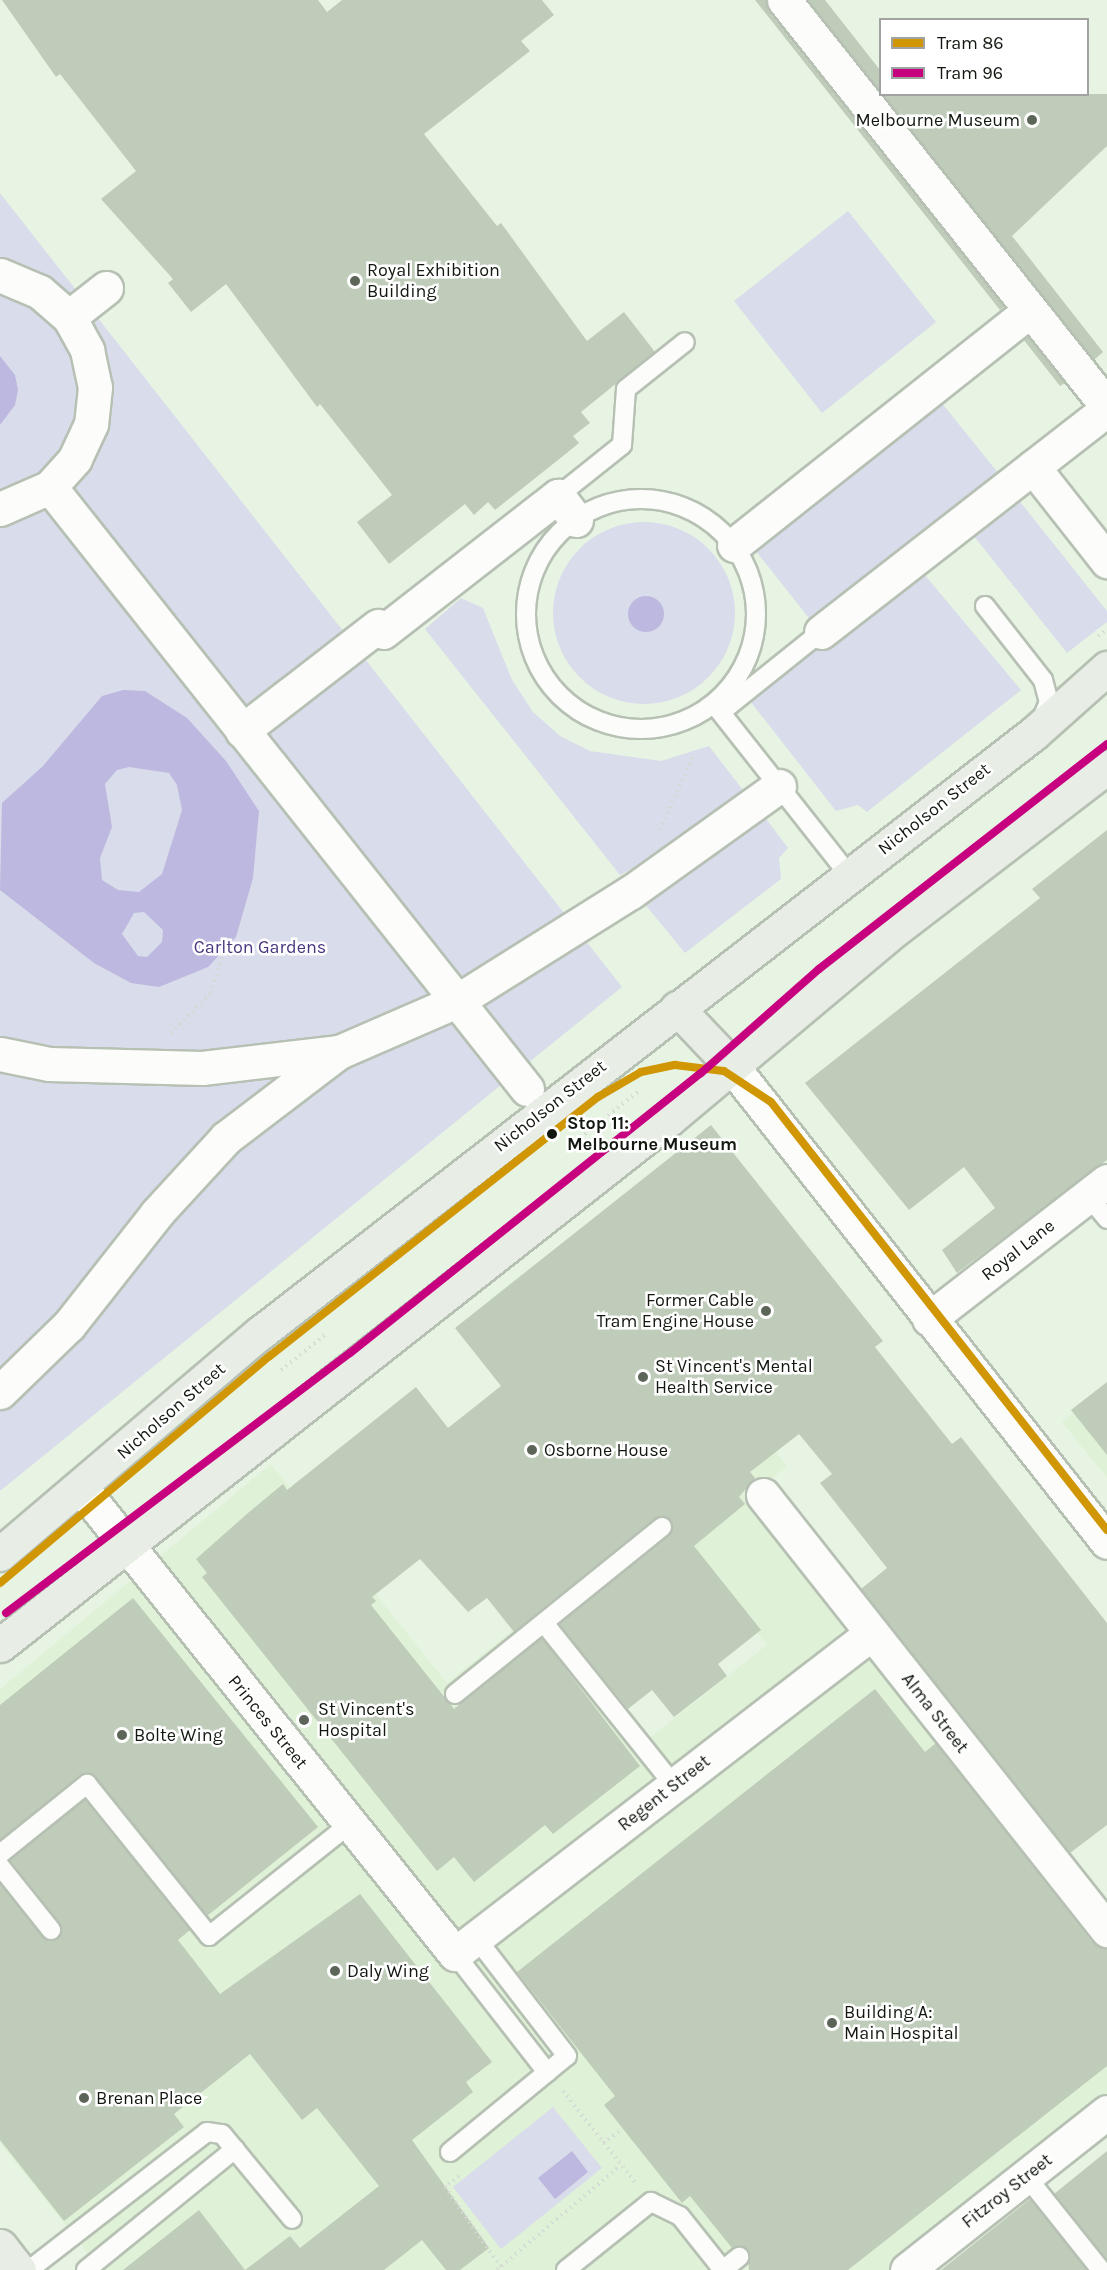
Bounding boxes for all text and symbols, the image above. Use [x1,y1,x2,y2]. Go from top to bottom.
legend [879,18,1089,96]
text: Tram 86 [937,32,1004,54]
text: Tram 96 [937,62,1003,84]
place label: Melbourne Museum [856,109,1020,131]
marker: Melbourne Museum [1025,113,1039,127]
place label: Royal Exhibition Building [367,260,500,302]
marker: Royal Exhibition Building [348,274,362,288]
street label: Nicholson Street [874,758,994,860]
park label: Carlton Gardens [194,936,326,958]
street label: Nicholson Street [490,1055,610,1157]
place label: Stop 11: Melbourne Museum [567,1113,737,1156]
marker: Stop 11: Melbourne Museum [542,1124,562,1144]
street label: Royal Lane [977,1215,1059,1285]
place label: Former Cable Tram Engine House [596,1290,754,1332]
marker: Former Cable Tram Engine House [759,1304,773,1318]
place label: St Vincent's Mental Health Service [655,1356,813,1398]
street label: Nicholson Street [112,1358,230,1464]
marker: St Vincent's Mental Health Service [636,1370,650,1384]
place label: Osborne House [544,1439,668,1461]
marker: Osborne House [525,1443,539,1457]
street label: Alma Street [897,1669,973,1757]
street label: Princes Street [224,1671,312,1773]
place label: St Vincent's Hospital [318,1699,414,1742]
marker: St Vincent's Hospital [295,1711,313,1729]
place label: Bolte Wing [134,1724,223,1746]
marker: Bolte Wing [115,1728,129,1742]
street label: Regent Street [614,1750,714,1836]
place label: Daly Wing [347,1960,429,1982]
marker: Daly Wing [328,1964,342,1978]
place label: Building A: Main Hospital [844,2002,959,2044]
marker: Building A: Main Hospital [825,2016,839,2030]
place label: Brenan Place [96,2087,202,2109]
marker: Brenan Place [77,2091,91,2105]
street label: Fitzroy Street [958,2149,1056,2233]

